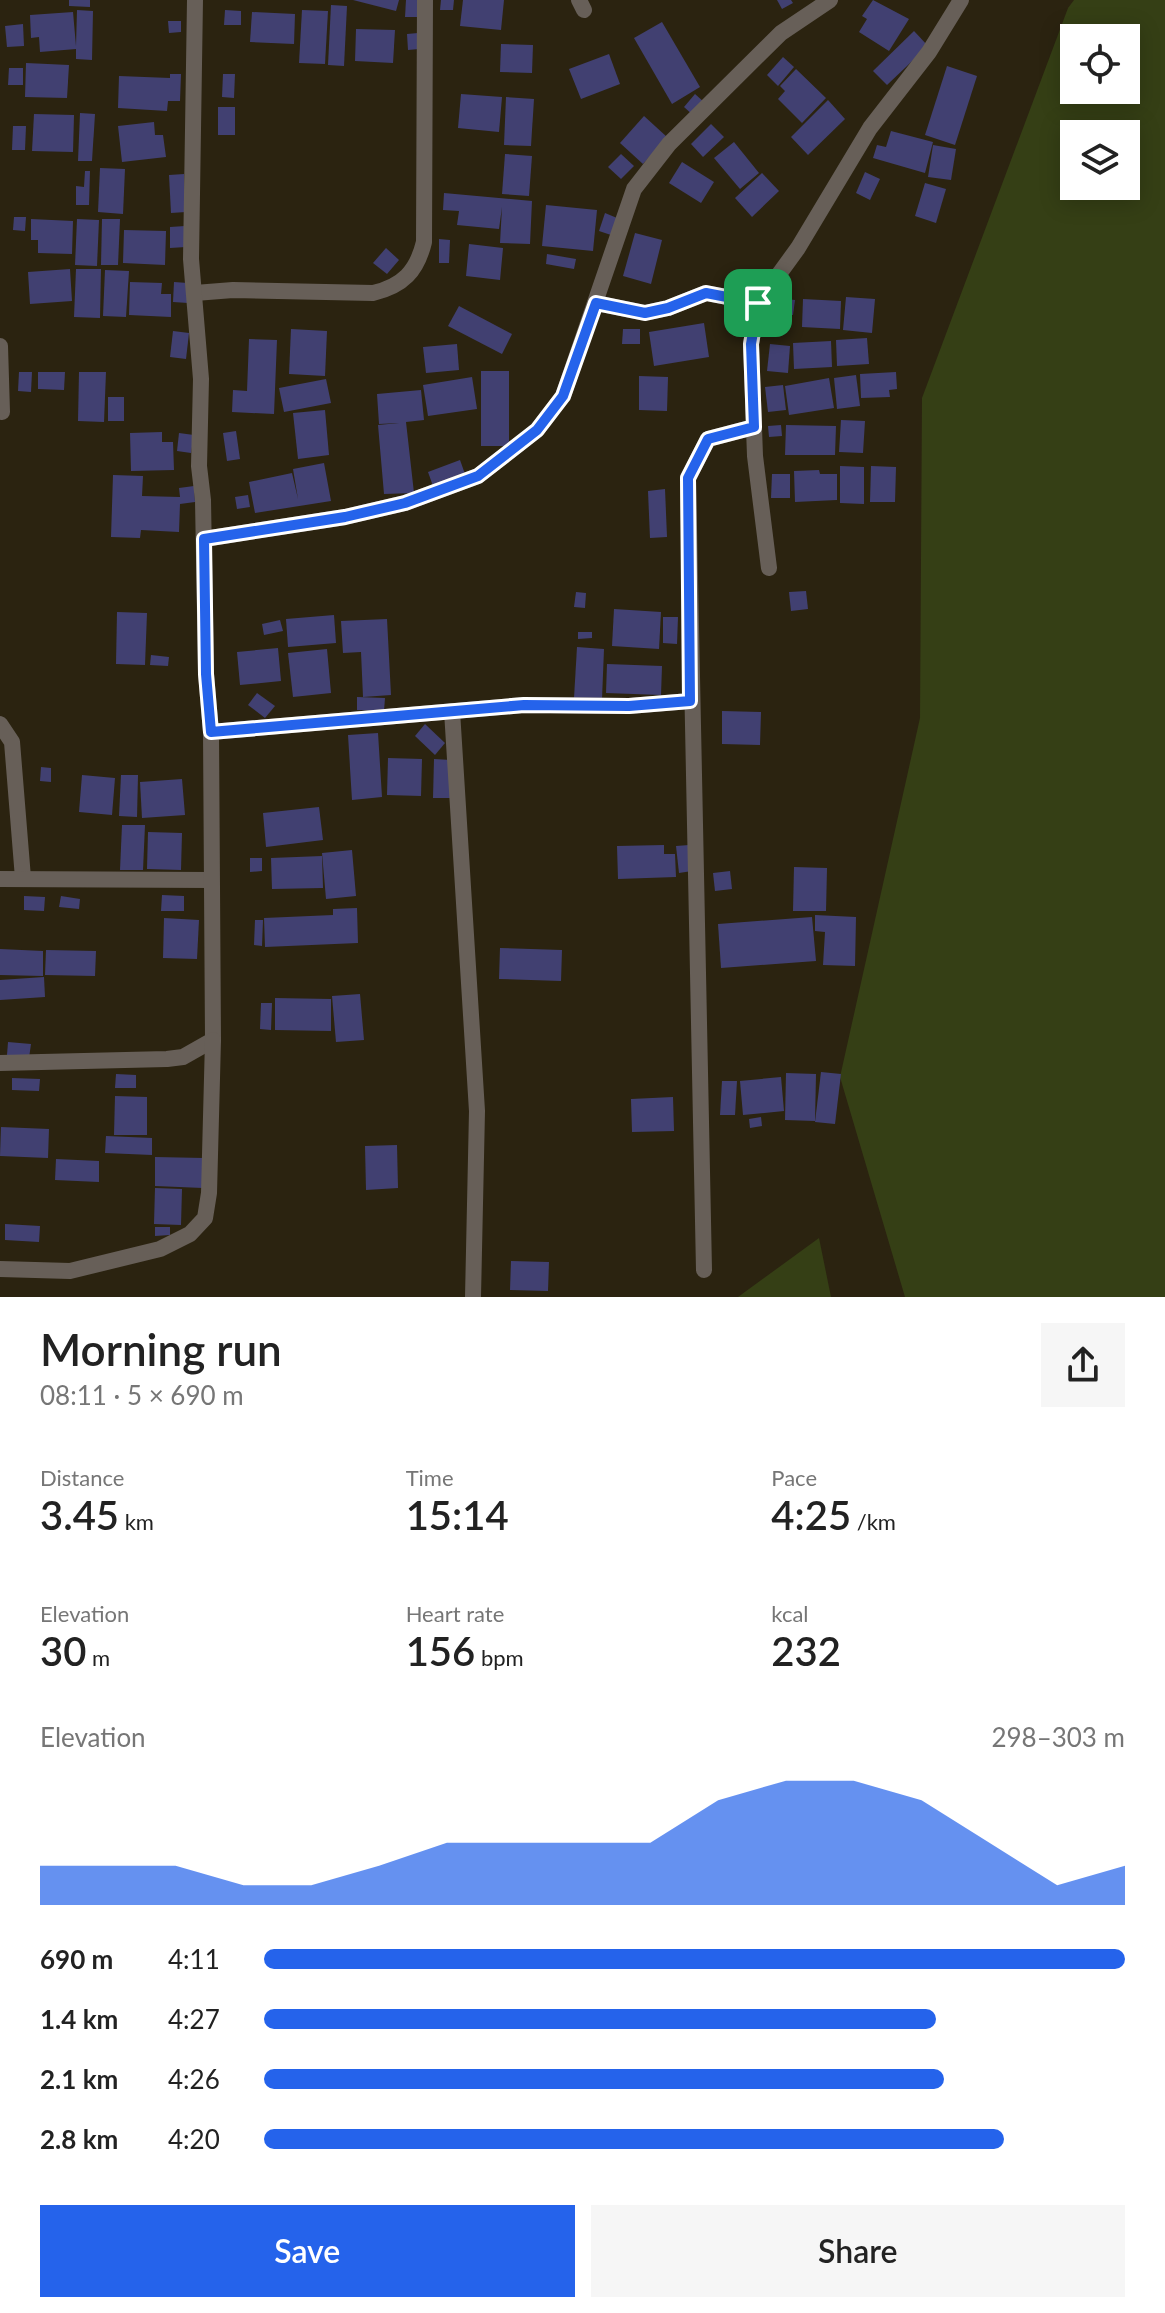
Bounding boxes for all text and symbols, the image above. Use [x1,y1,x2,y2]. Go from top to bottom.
map controls [1060,24,1140,200]
button: locate [1060,24,1140,104]
button: layers [1060,120,1140,200]
pin [724,269,792,337]
icon: arrive [736,281,780,325]
text: Morning run [40,1323,282,1375]
button: share [1041,1323,1125,1407]
text: 08:11 · 5 × 690 m [40,1379,244,1411]
text: Distance [40,1464,124,1491]
text: Time [406,1464,454,1491]
text: Pace [771,1464,817,1491]
text: 3.45 [40,1491,119,1539]
text: 15:14 [406,1491,509,1539]
text: 4:25 [771,1491,851,1539]
text: km [119,1508,154,1535]
text: /km [851,1508,896,1535]
text: Elevation [40,1600,129,1627]
text: Heart rate [406,1600,504,1627]
text: kcal [771,1600,809,1627]
text: 30 [40,1627,86,1675]
text: 156 [406,1627,475,1675]
text: 232 [771,1627,841,1675]
text: m [86,1644,110,1671]
text: bpm [475,1644,524,1671]
text: Elevation [40,1721,146,1753]
text: 298–303 m [991,1721,1125,1753]
text: 690 m [40,1943,113,1975]
text: 4:11 [168,1943,220,1975]
text: 1.4 km [40,2003,118,2035]
text: 4:27 [168,2003,220,2035]
text: 2.1 km [40,2063,118,2095]
text: 4:26 [168,2063,220,2095]
text: 2.8 km [40,2123,118,2155]
text: 4:20 [168,2123,220,2155]
button: Save [40,2205,575,2297]
button: Share [591,2205,1125,2297]

